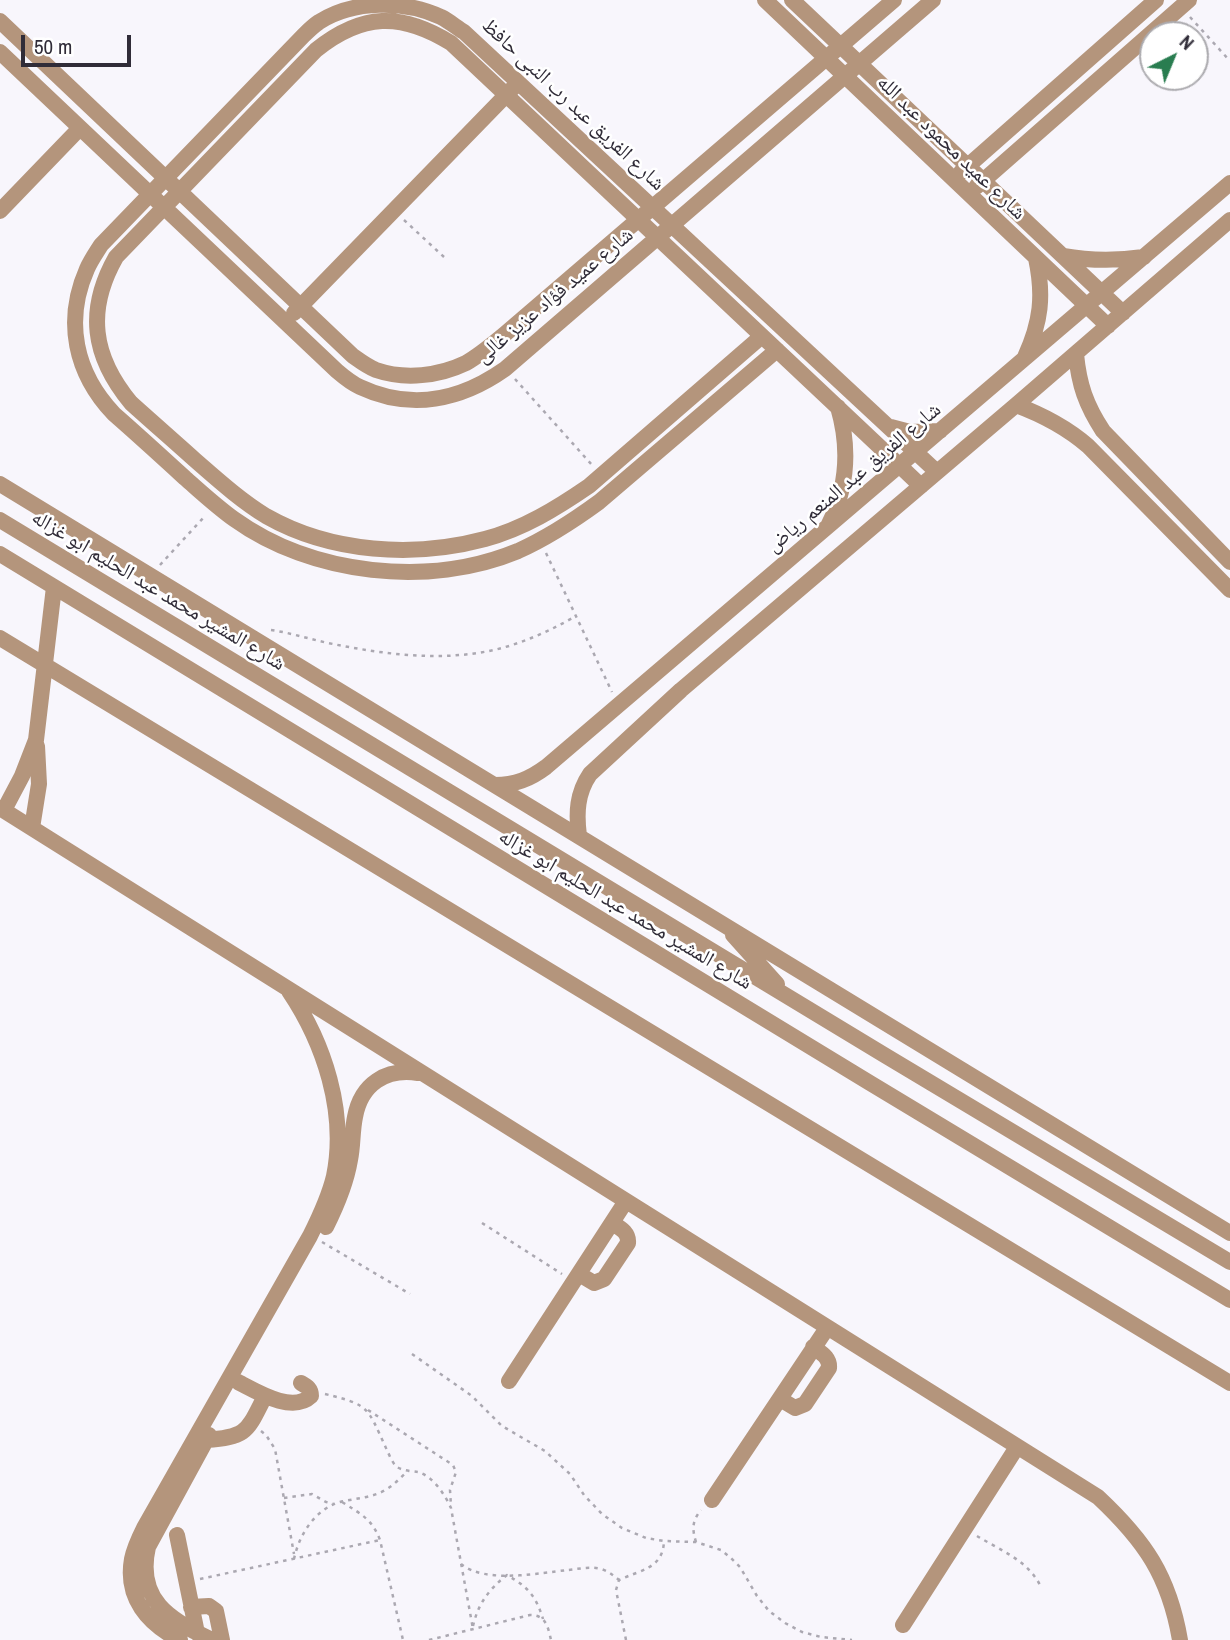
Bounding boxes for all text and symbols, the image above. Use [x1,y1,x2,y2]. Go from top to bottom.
street label: شارع الفريق عبد رب النبى حافظ [476,13,670,197]
scale bar [24,21,135,65]
north arrow [1139,21,1209,91]
text: N [1174,29,1200,55]
text: 50 m [34,32,72,61]
street label: شارع عميد محمود عبد الله [871,70,1031,226]
street label: شارع عميد فؤاد عزيز غالى [471,223,639,369]
street label: شارع الفريق عبد المنعم رياض [762,398,946,558]
street label: شارع المشير محمد عبد الحليم ابو غزاله [27,505,289,677]
street label: شارع المشير محمد عبد الحليم ابو غزاله [494,824,756,996]

